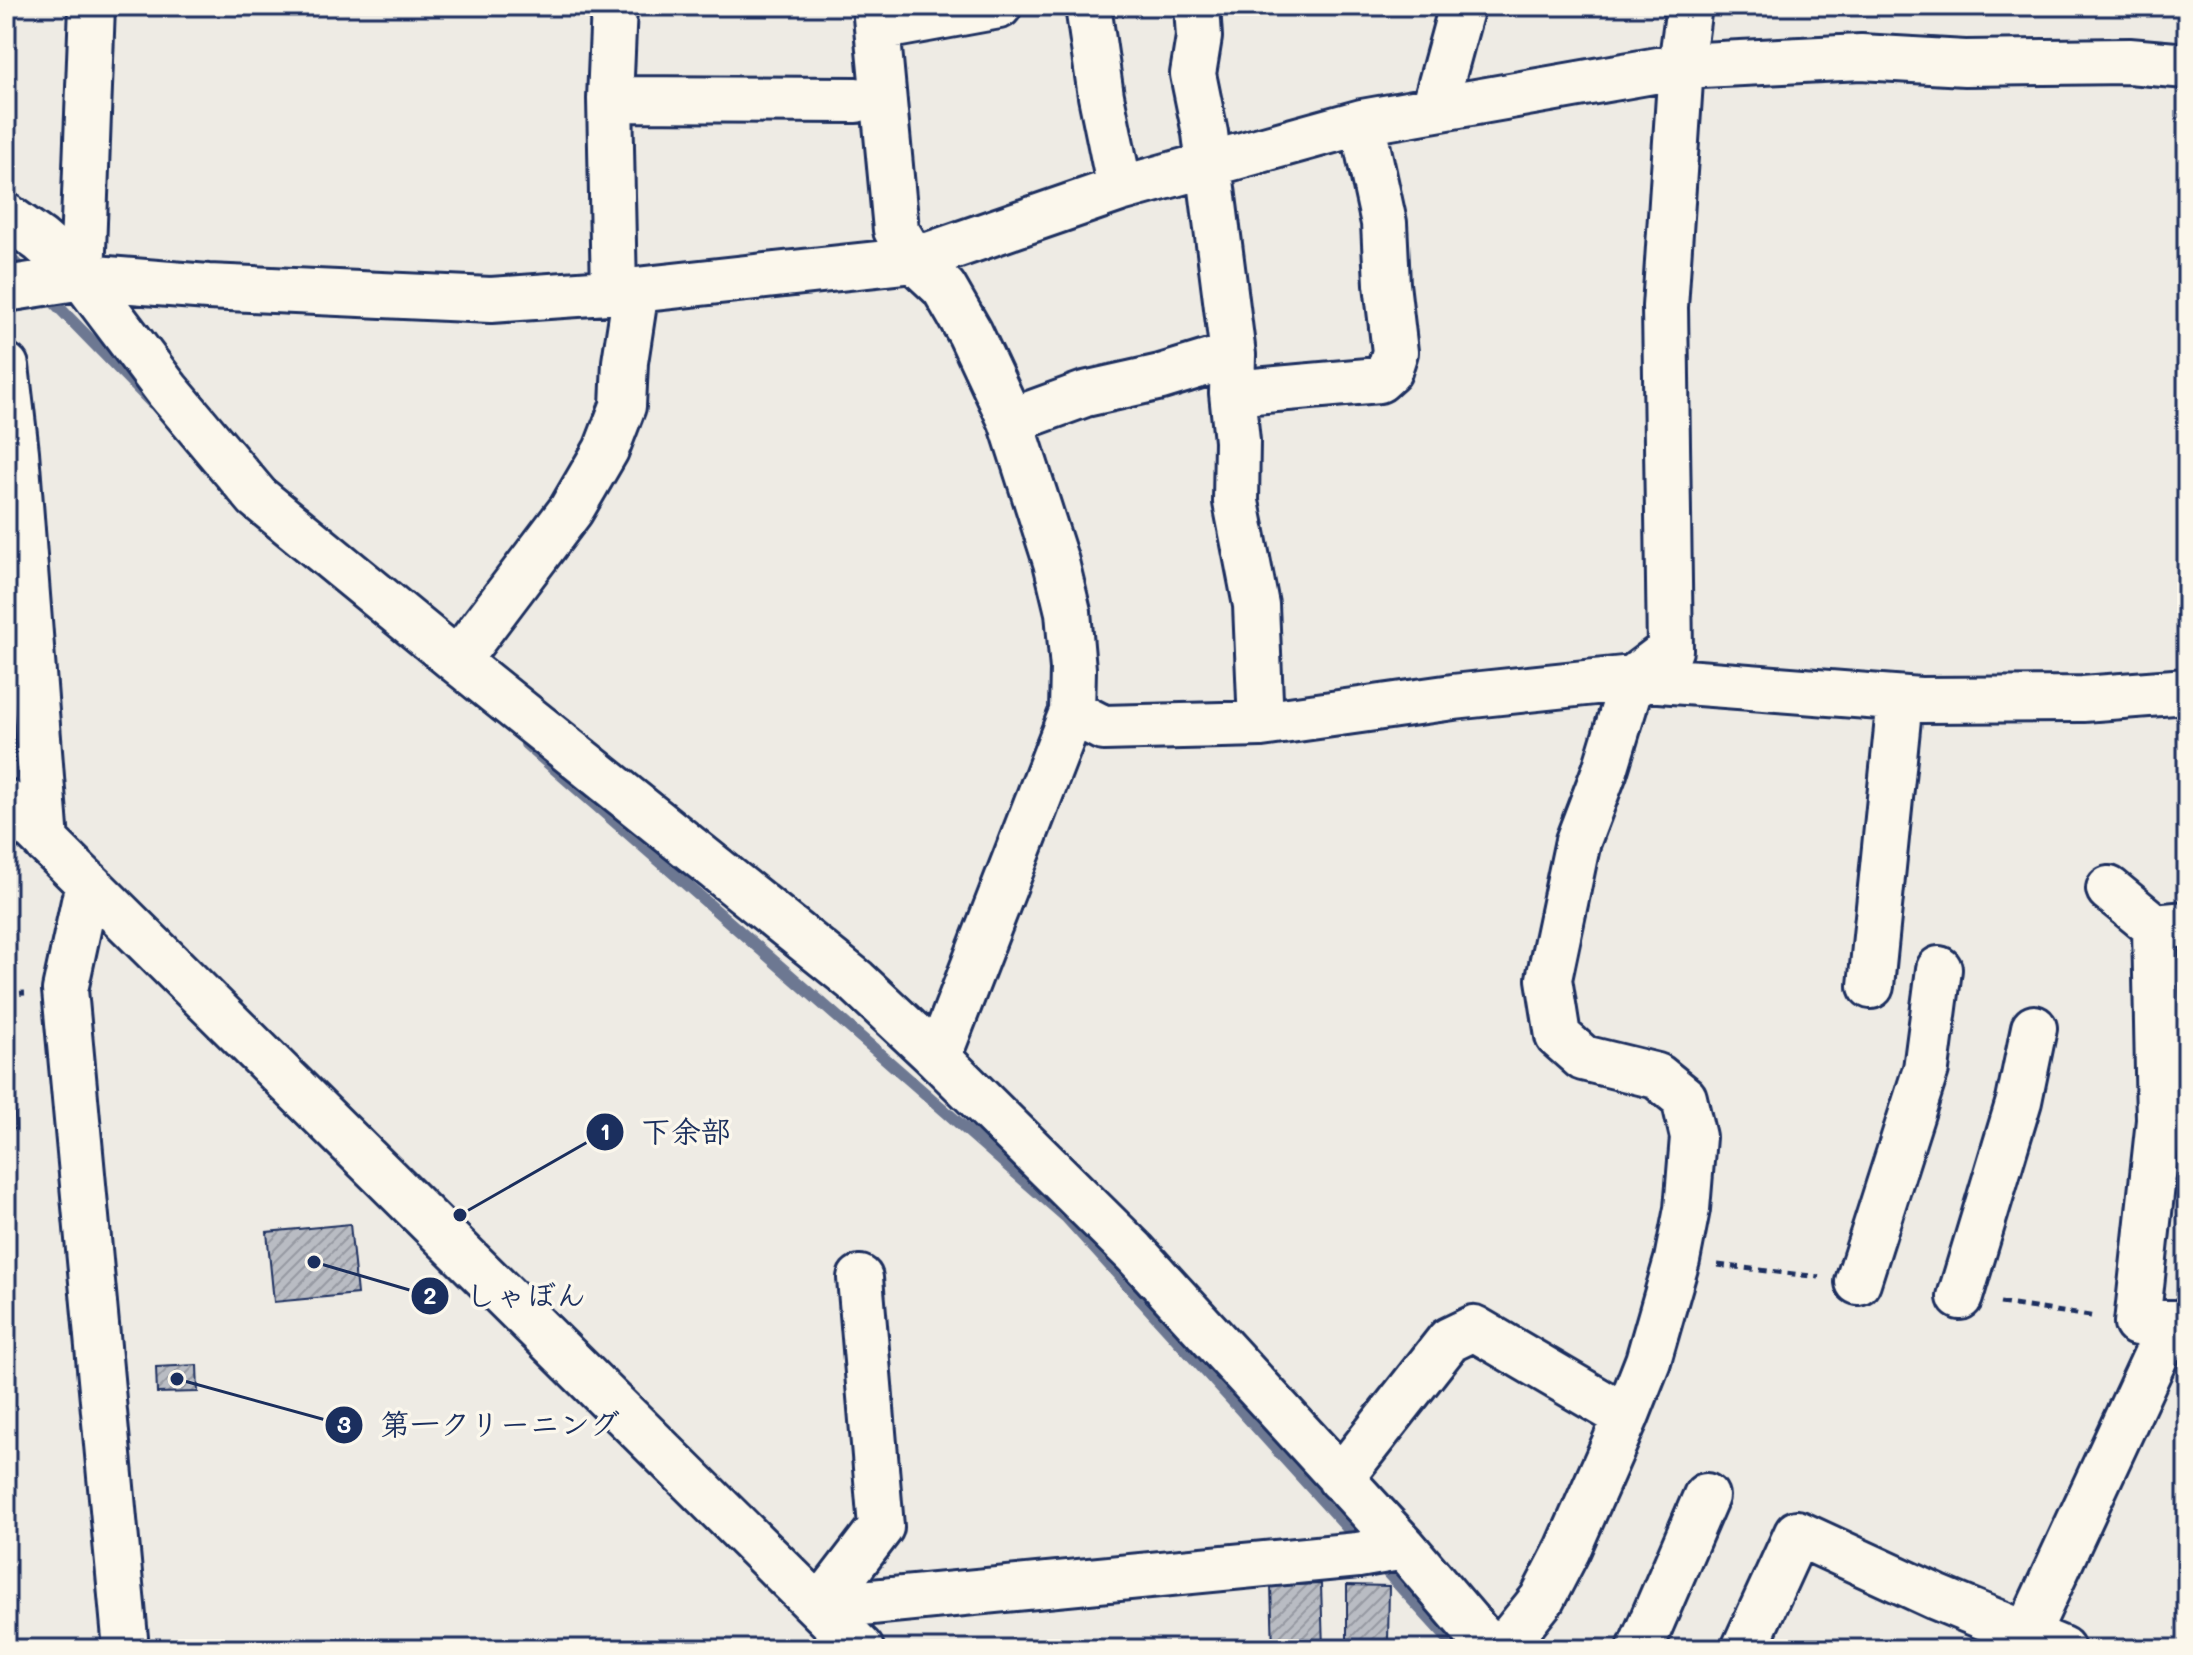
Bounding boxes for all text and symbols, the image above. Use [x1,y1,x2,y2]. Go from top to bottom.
callout: 下余部 [585,1105,747,1159]
text: 下余部 [641,1110,731,1150]
text: 1 [600,1115,610,1146]
callout: しゃぼん [410,1269,602,1323]
text: しゃぼん [466,1274,586,1314]
text: 2 [423,1279,437,1310]
callout: 第一クリーニング [324,1398,636,1452]
text: 第一クリーニング [380,1403,620,1443]
text: 3 [337,1408,351,1439]

